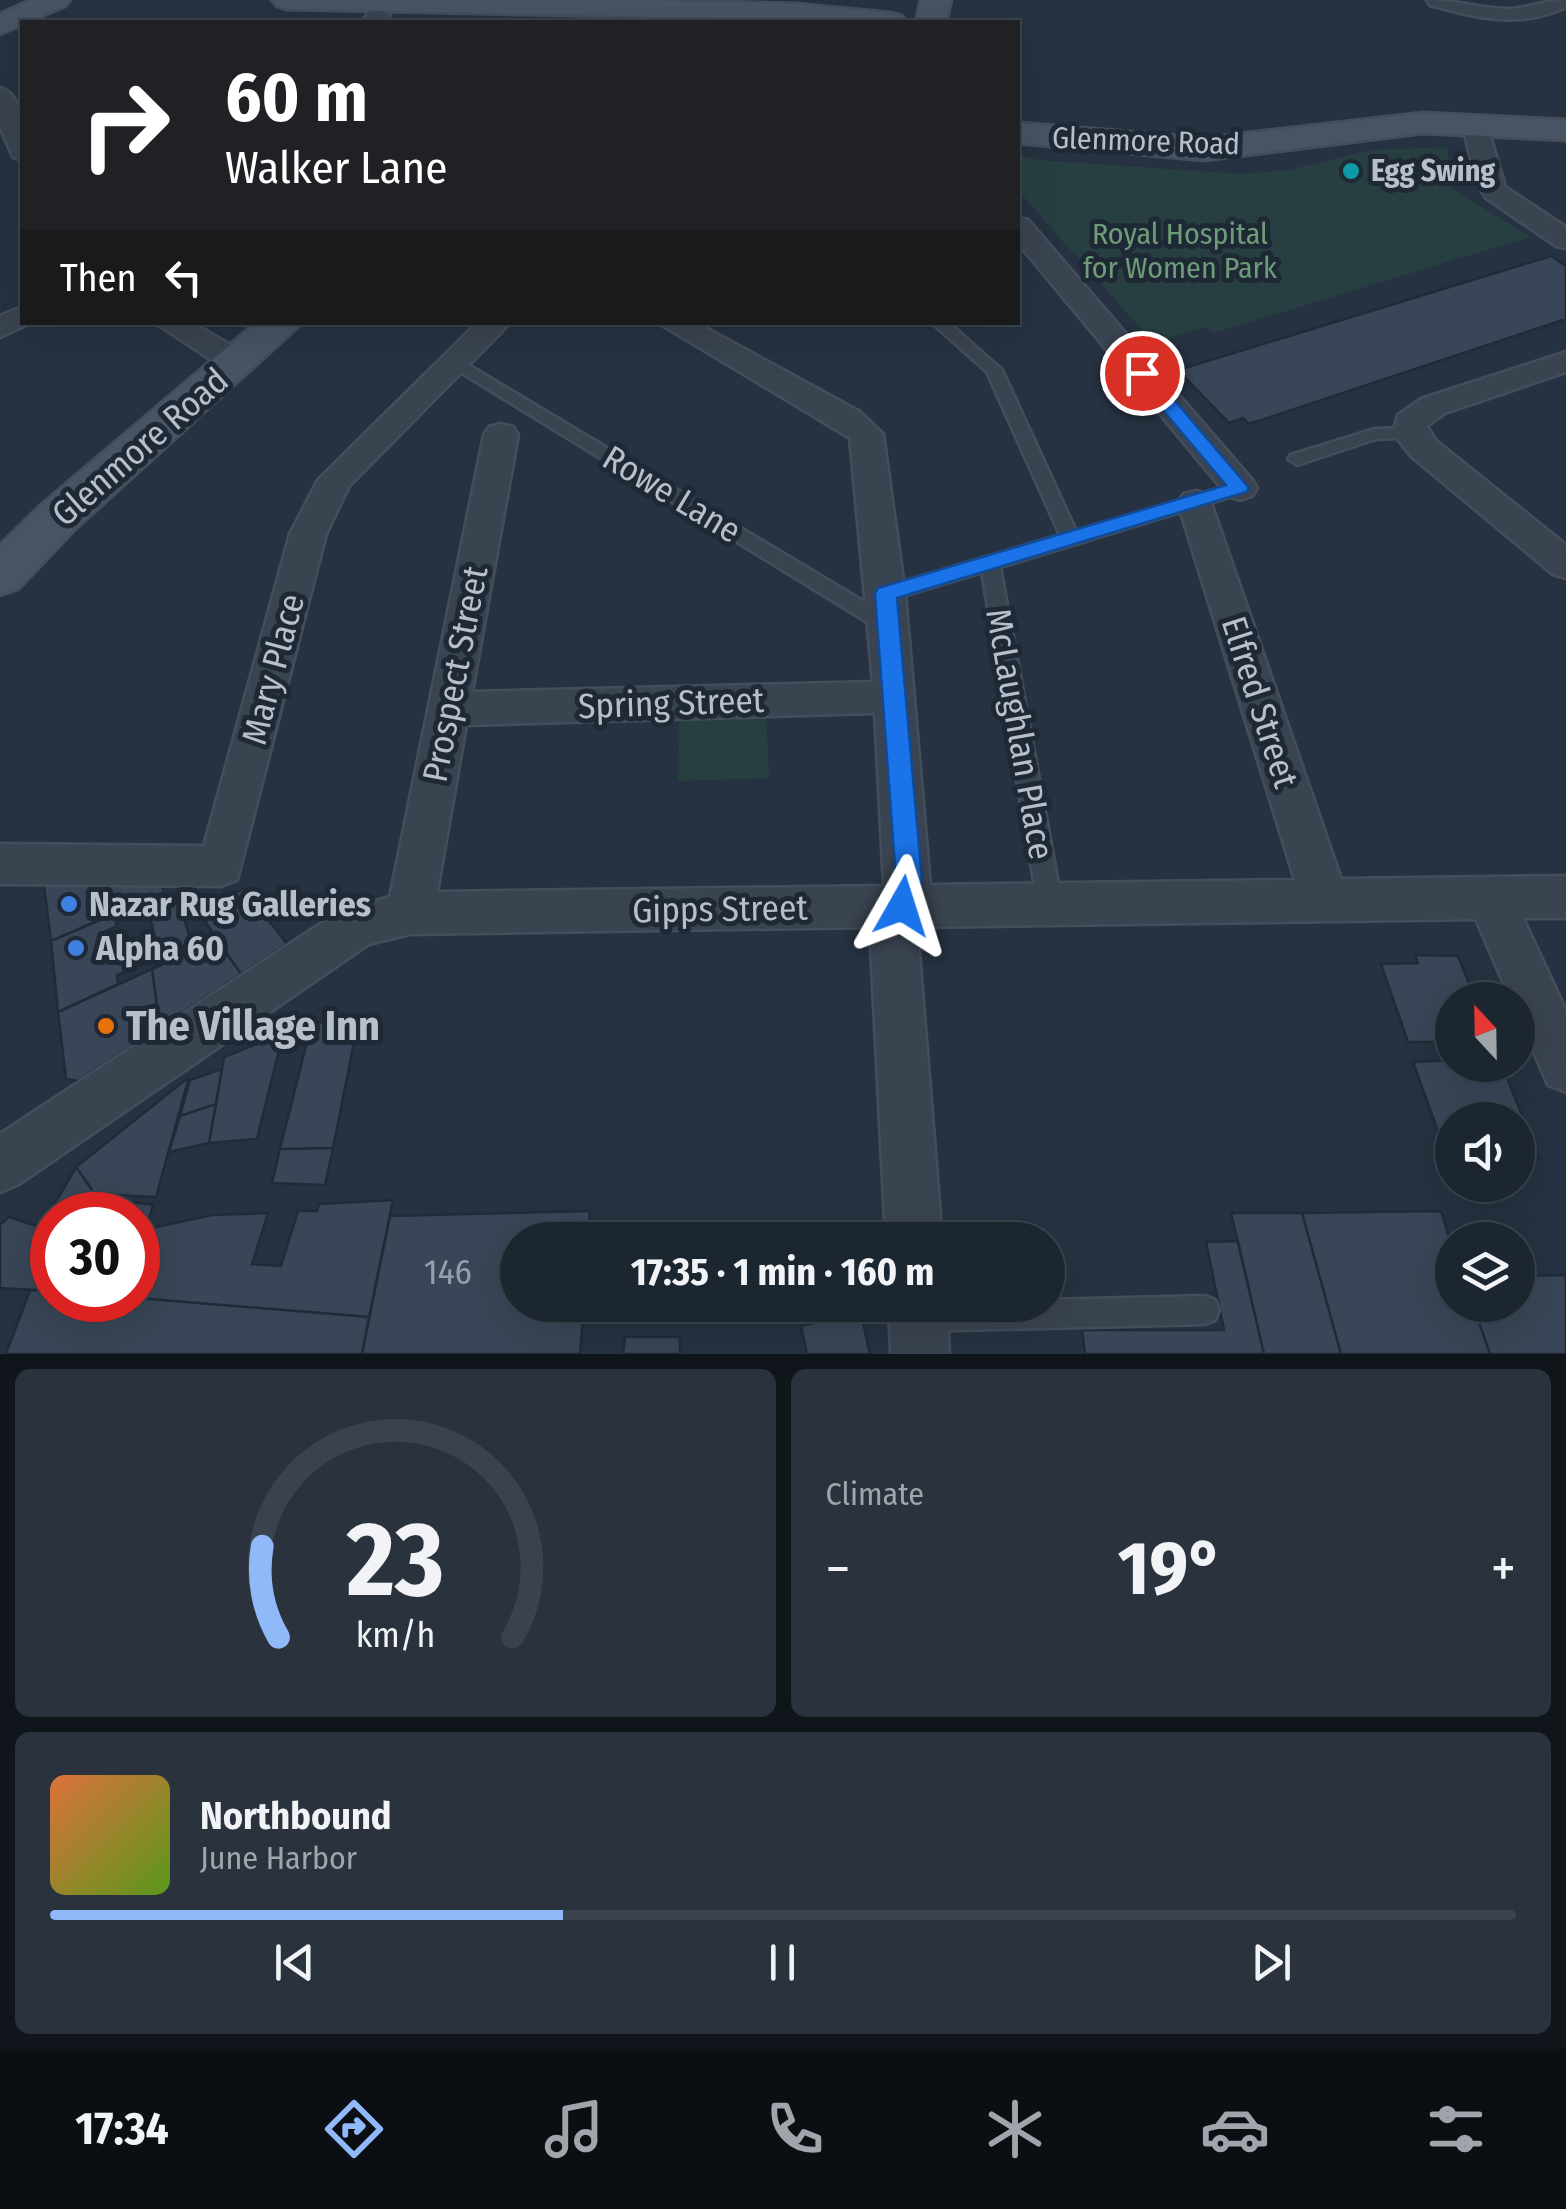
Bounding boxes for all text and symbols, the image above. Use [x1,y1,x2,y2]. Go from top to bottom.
text: 60 m [225,56,368,140]
icon: right [60,60,190,190]
street label: Glenmore Road [1051,120,1241,162]
text: Walker Lane [225,141,448,195]
place label: Egg Swing [1371,153,1495,189]
marker: Egg Swing [1340,160,1362,182]
park label: Royal Hospital for Women Park [1083,216,1277,286]
icon: left [156,250,211,305]
text: Then [60,255,136,301]
pin [1100,331,1185,416]
icon: arrive [1115,346,1170,401]
street label: Glenmore Road [43,359,237,535]
street label: Rowe Lane [595,436,749,552]
street label: Prospect Street [414,562,497,785]
street label: Mary Place [233,589,313,749]
street label: McLaughlan Place [977,605,1063,863]
street label: Elfred Street [1213,611,1308,794]
street label: Spring Street [577,679,765,727]
position arrow [850,854,954,958]
place label: Nazar Rug Galleries [89,883,371,925]
street label: Gipps Street [632,886,809,932]
marker: Nazar Rug Galleries [58,893,80,915]
place label: Alpha 60 [95,927,224,969]
marker: Alpha 60 [65,937,87,959]
north arrow [1435,982,1535,1082]
map controls [1435,982,1535,1322]
place label: The Village Inn [126,1001,380,1051]
marker: The Village Inn [95,1015,117,1037]
button: sound [1435,1102,1535,1202]
speed limit sign: 30 [30,1192,160,1322]
button: layers [1435,1222,1535,1322]
text: 17:35 · 1 min · 160 m [631,1249,934,1295]
house number: 146 [424,1251,472,1293]
text: Climate [826,1475,924,1513]
text: 23 [346,1498,444,1623]
text: 19° [1118,1524,1223,1614]
text: − [826,1536,850,1602]
text: + [1491,1536,1516,1602]
text: km/h [355,1614,435,1656]
text: Northbound [200,1793,392,1839]
text: June Harbor [200,1839,357,1877]
icon: previous [267,1935,322,1990]
icon: pause [755,1935,810,1990]
icon: next [1244,1935,1299,1990]
icon: directions [319,2094,389,2164]
icon: music [539,2094,609,2164]
icon: phone [760,2094,830,2164]
icon: climate [980,2094,1050,2164]
icon: car [1200,2094,1270,2164]
icon: filters [1421,2094,1491,2164]
text: 17:34 [75,2102,169,2156]

